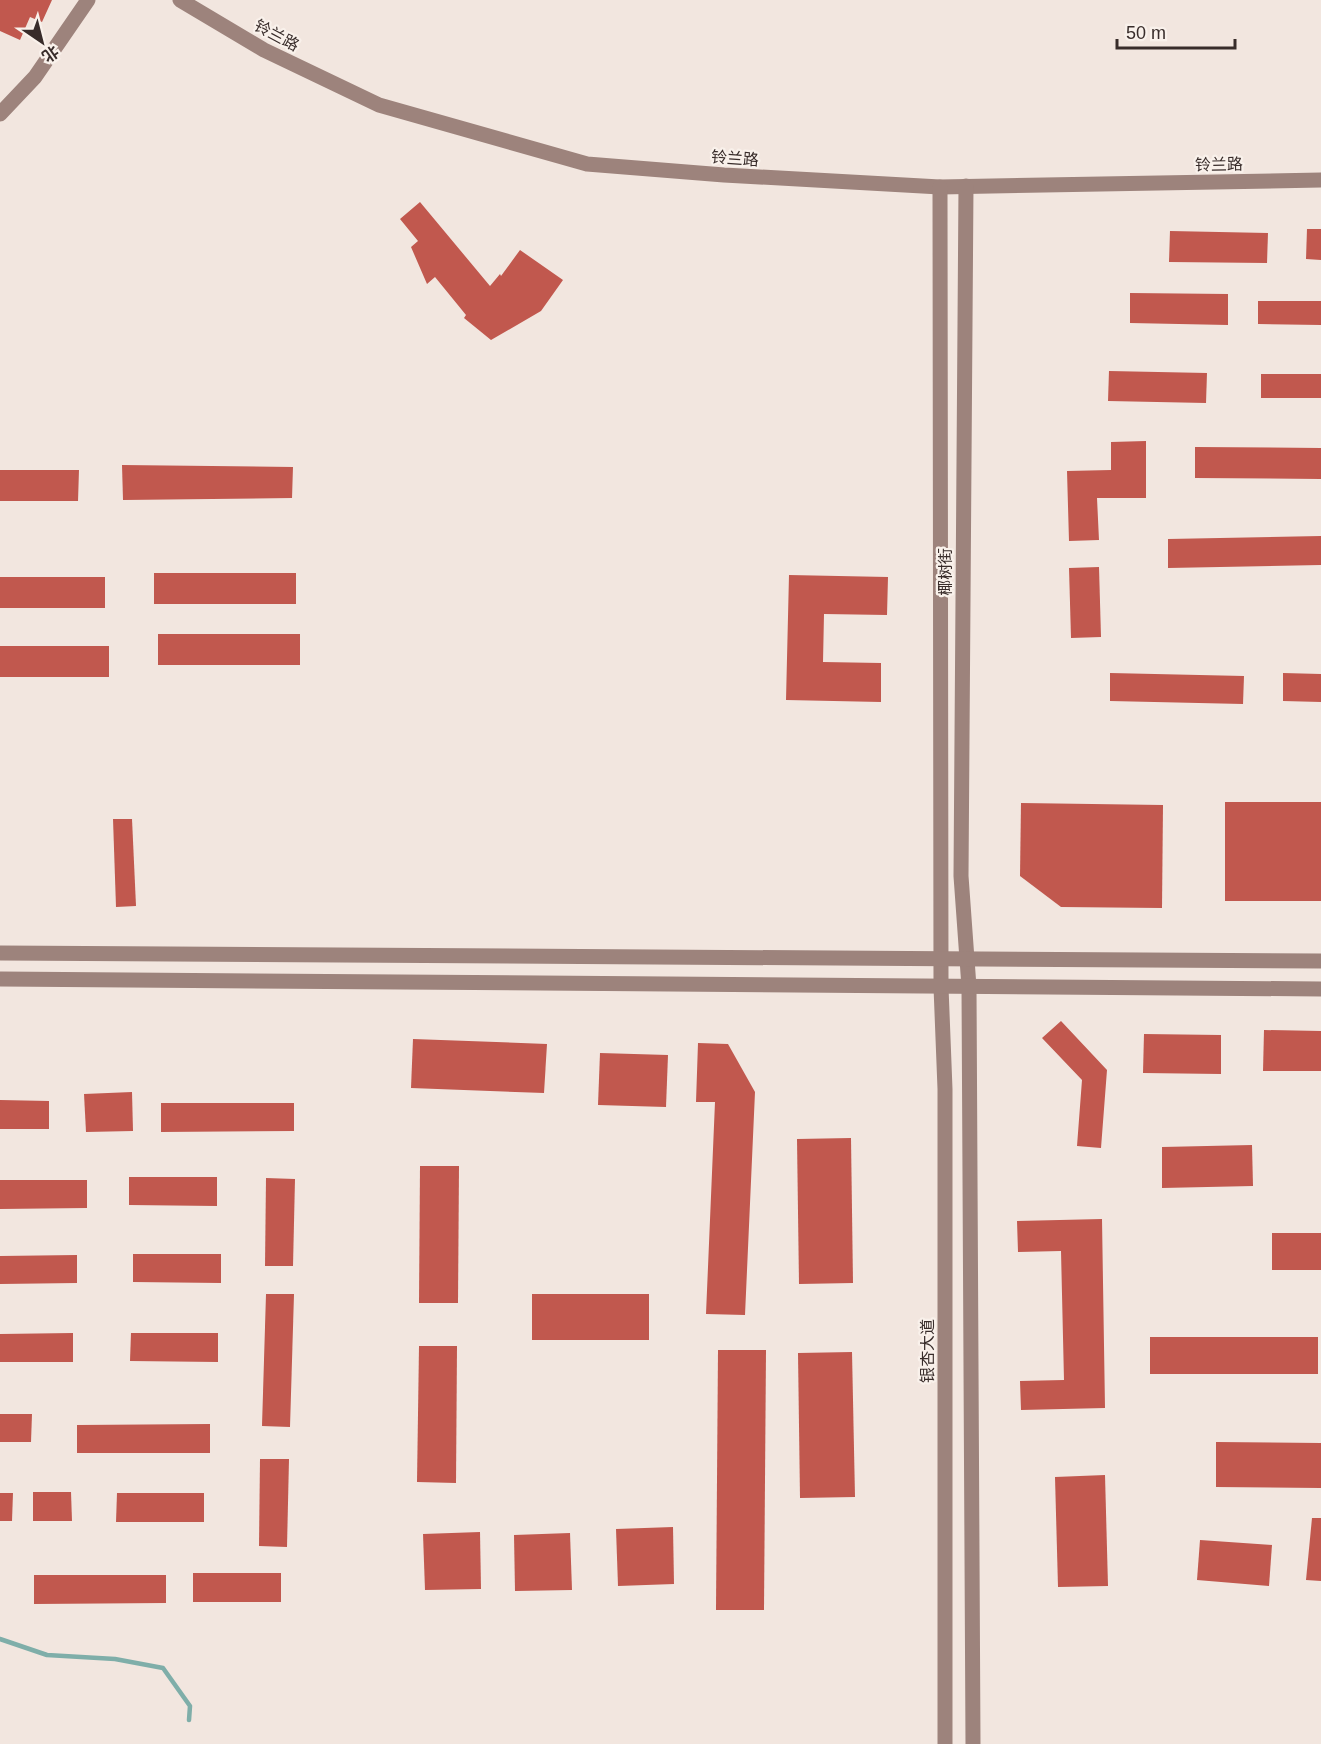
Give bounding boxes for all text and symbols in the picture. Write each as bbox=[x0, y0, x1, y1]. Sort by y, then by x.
north arrow bbox=[12, 12, 72, 72]
scale bar bbox=[1117, 12, 1236, 50]
street label: 铃兰路 bbox=[252, 17, 302, 54]
text: 50 m bbox=[1126, 23, 1166, 43]
text: 北 bbox=[39, 42, 62, 65]
street label: 铃兰路 bbox=[710, 148, 760, 169]
street label: 铃兰路 bbox=[1195, 156, 1243, 173]
street label: 椰树街 bbox=[937, 548, 954, 596]
street label: 银杏大道 bbox=[919, 1319, 936, 1383]

